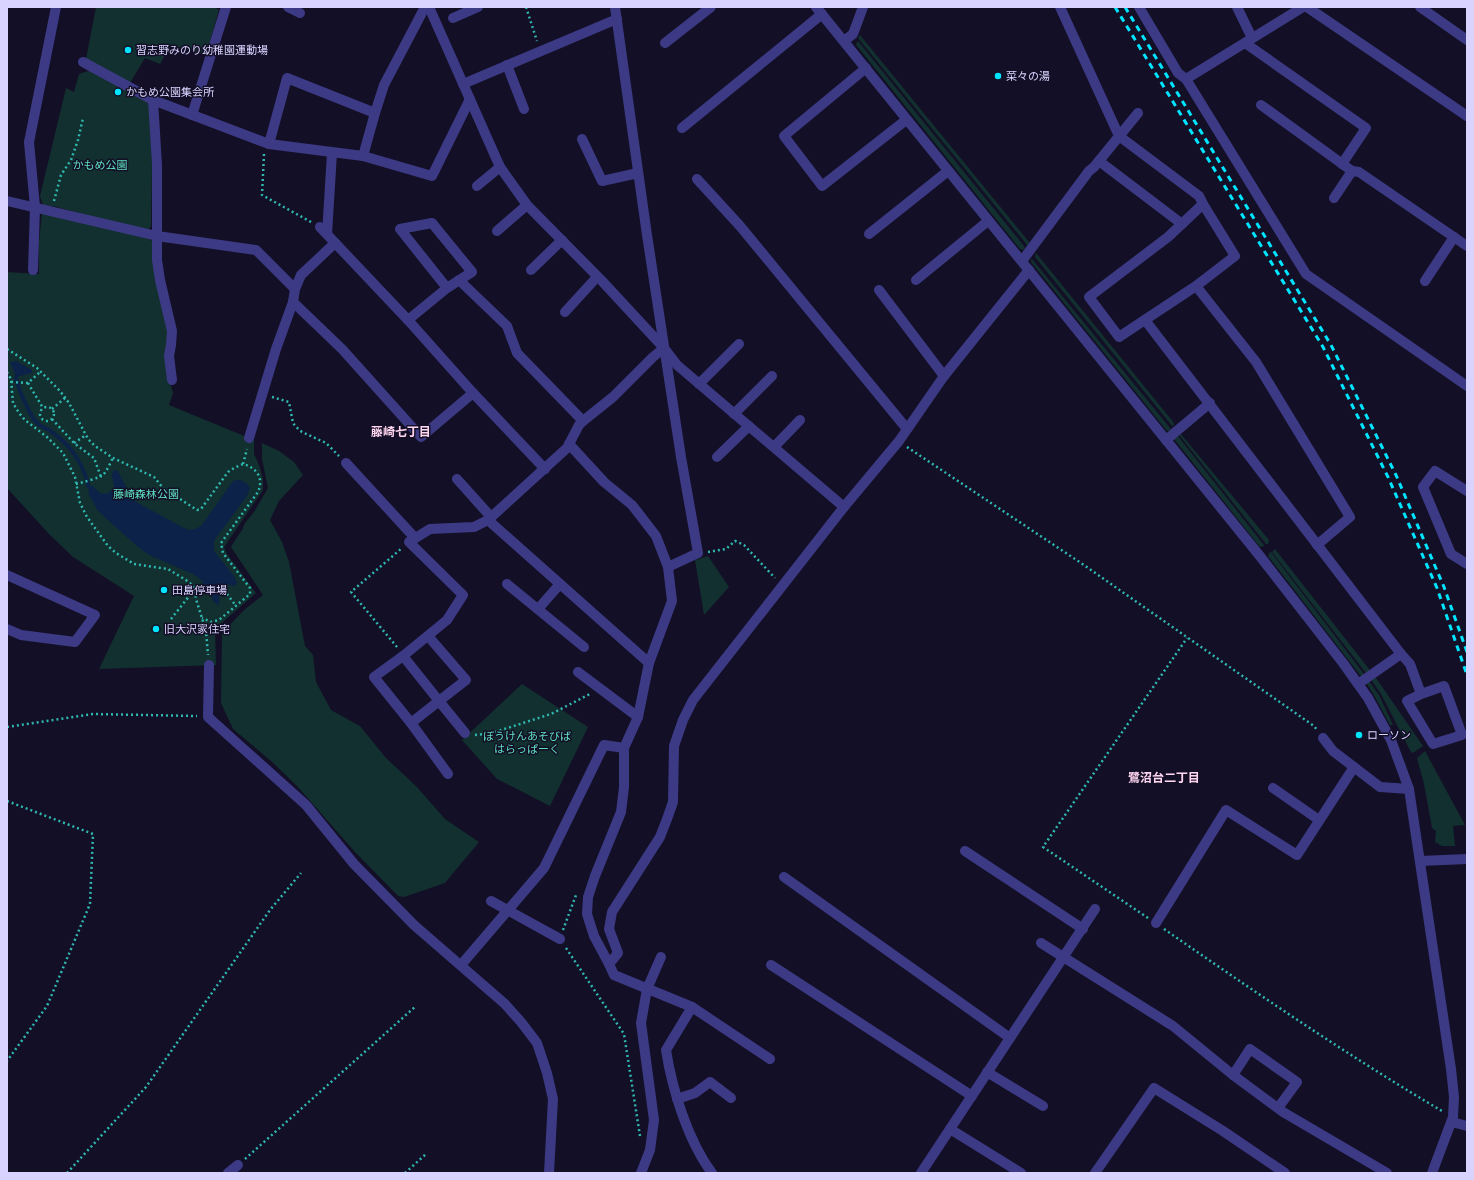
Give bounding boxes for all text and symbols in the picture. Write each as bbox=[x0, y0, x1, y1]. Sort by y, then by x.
place label: 習志野みのり幼稚園運動場 bbox=[136, 43, 268, 57]
marker: 習志野みのり幼稚園運動場 bbox=[123, 45, 133, 55]
place label: 菜々の湯 bbox=[1006, 69, 1050, 83]
marker: 菜々の湯 bbox=[993, 71, 1003, 81]
place label: かもめ公園集会所 bbox=[126, 85, 215, 99]
marker: かもめ公園集会所 bbox=[113, 87, 123, 97]
park label: かもめ公園 bbox=[73, 158, 128, 172]
district label: 藤崎七丁目 bbox=[371, 424, 431, 439]
park label: 藤崎森林公園 bbox=[113, 487, 179, 501]
place label: 田島停車場 bbox=[172, 583, 227, 597]
marker: 田島停車場 bbox=[159, 585, 169, 595]
place label: 旧大沢家住宅 bbox=[164, 622, 230, 636]
marker: 旧大沢家住宅 bbox=[151, 624, 161, 634]
place label: ローソン bbox=[1367, 728, 1411, 742]
park label: ぼうけんあそびば はらっぱーく bbox=[483, 729, 571, 756]
marker: ローソン bbox=[1354, 730, 1364, 740]
district label: 鷺沼台二丁目 bbox=[1128, 770, 1200, 785]

